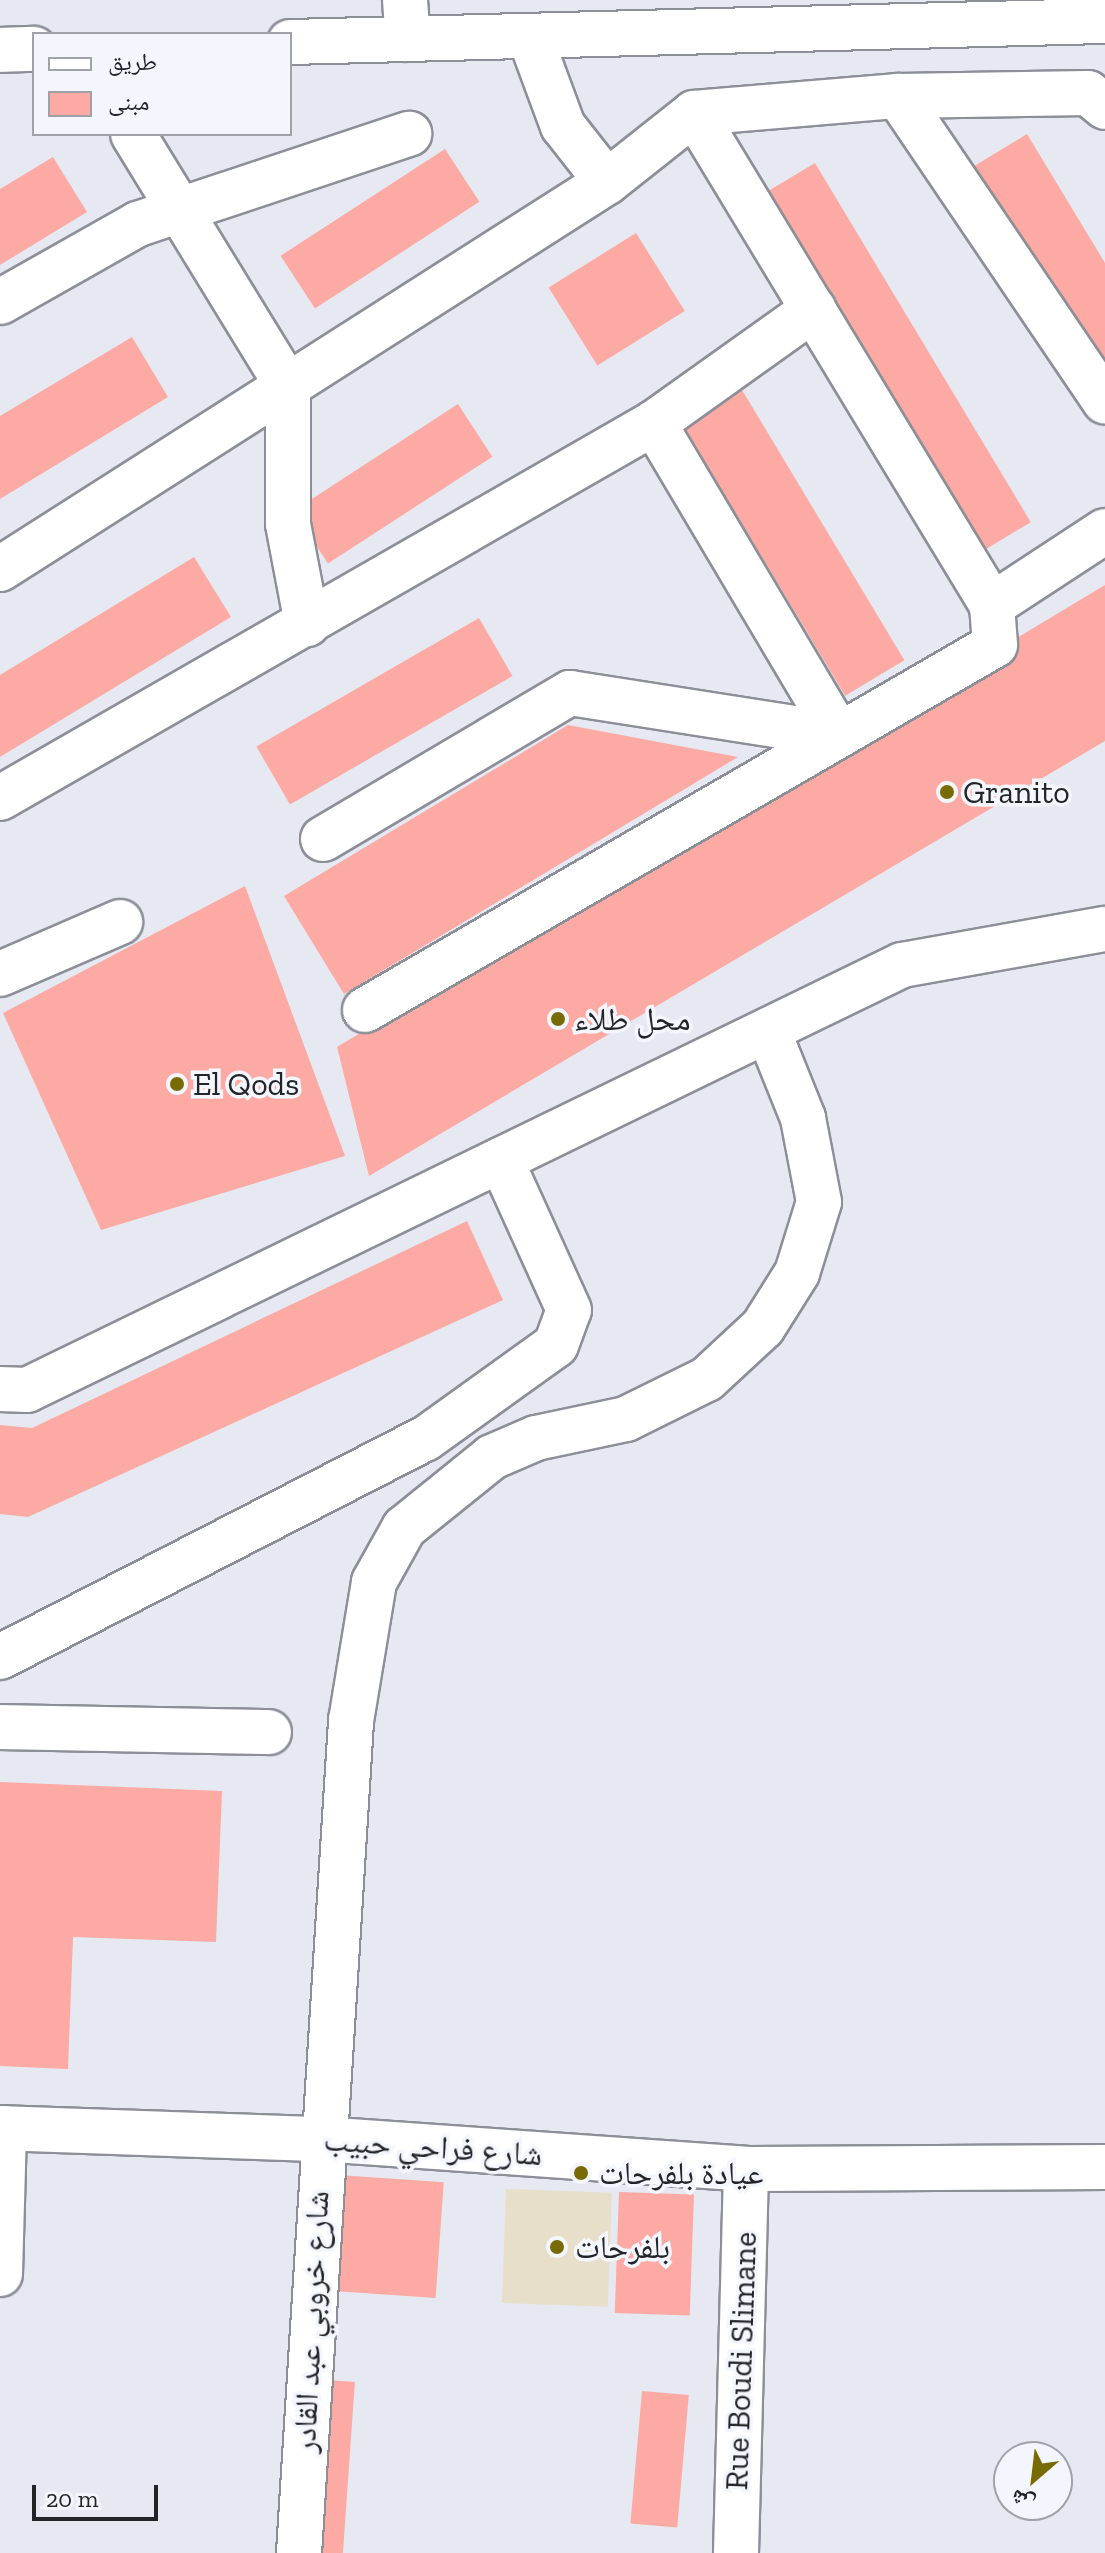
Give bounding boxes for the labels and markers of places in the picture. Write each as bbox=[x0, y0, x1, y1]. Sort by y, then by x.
place label: Granito bbox=[963, 773, 1070, 811]
marker: Granito bbox=[938, 783, 956, 801]
place label: محل طلاء bbox=[574, 1000, 691, 1038]
marker: محل طلاء bbox=[549, 1010, 567, 1028]
place label: El Qods bbox=[193, 1065, 299, 1103]
marker: El Qods bbox=[168, 1075, 186, 1093]
place label: عيادة بلفرحات bbox=[599, 2154, 763, 2192]
marker: عيادة بلفرحات bbox=[570, 2162, 592, 2184]
place label: بلفرحات bbox=[575, 2228, 670, 2266]
marker: بلفرحات bbox=[546, 2236, 568, 2258]

